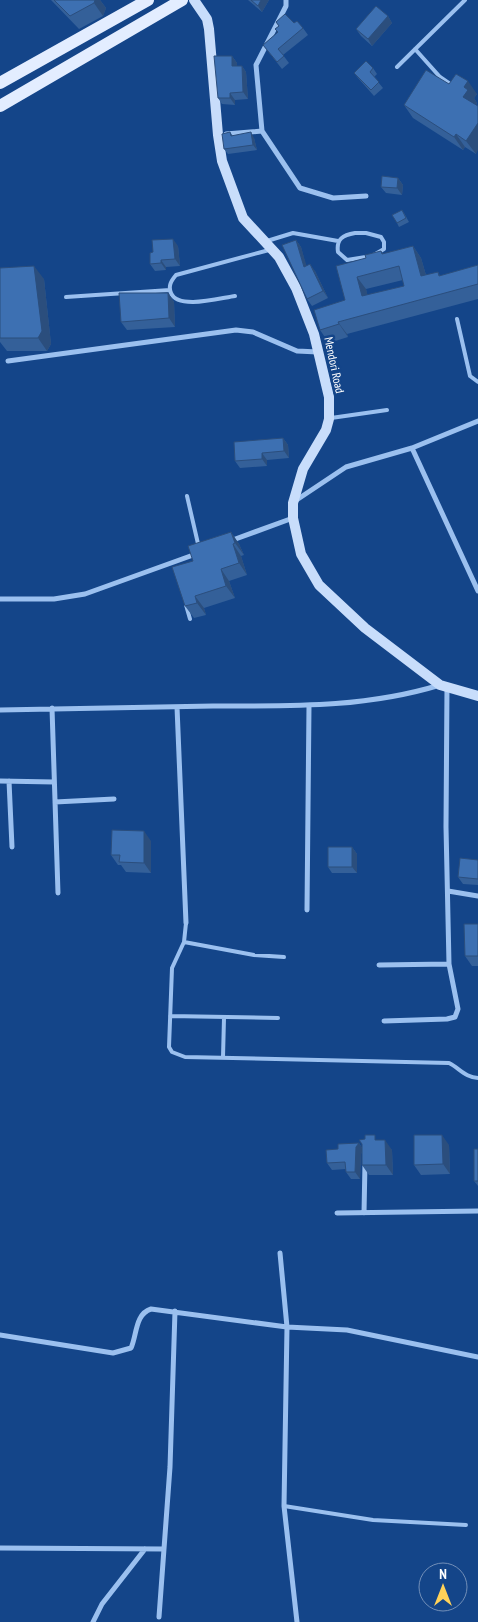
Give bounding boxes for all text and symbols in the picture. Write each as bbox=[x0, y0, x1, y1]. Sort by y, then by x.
street label: Mendori Road bbox=[321, 335, 348, 394]
north arrow bbox=[418, 1562, 468, 1612]
text: N bbox=[439, 1565, 447, 1583]

